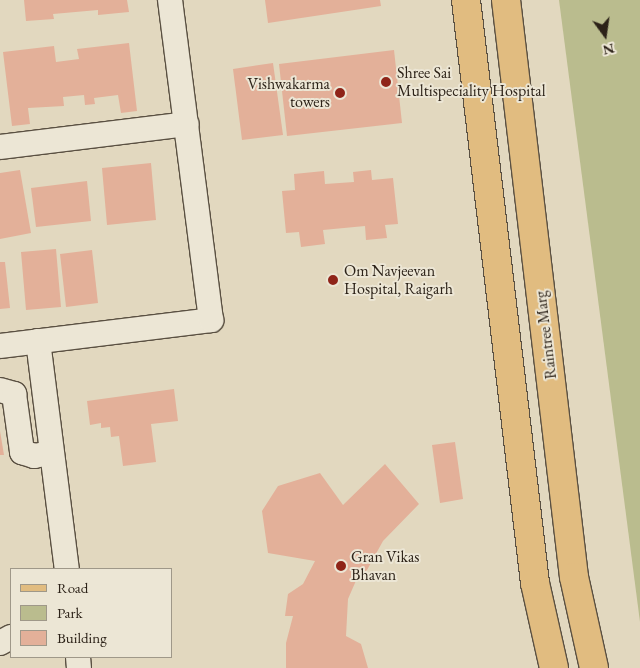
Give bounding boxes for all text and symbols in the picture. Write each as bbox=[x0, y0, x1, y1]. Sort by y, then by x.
north arrow bbox=[580, 10, 630, 60]
text: N bbox=[601, 39, 616, 60]
place label: Shree Sai Multispeciality Hospital bbox=[397, 63, 546, 101]
place label: Vishwakarma towers bbox=[247, 74, 330, 112]
marker: Shree Sai Multispeciality Hospital bbox=[379, 75, 393, 89]
marker: Vishwakarma towers bbox=[334, 87, 346, 99]
place label: Om Navjeevan Hospital, Raigarh bbox=[344, 261, 453, 299]
marker: Om Navjeevan Hospital, Raigarh bbox=[326, 273, 340, 287]
street label: Raintree Marg bbox=[531, 290, 561, 380]
place label: Gran Vikas Bhavan bbox=[351, 547, 419, 585]
marker: Gran Vikas Bhavan bbox=[335, 560, 347, 572]
legend bbox=[10, 568, 172, 658]
text: Road bbox=[57, 578, 88, 597]
text: Park bbox=[57, 603, 83, 622]
text: Building bbox=[57, 628, 107, 647]

